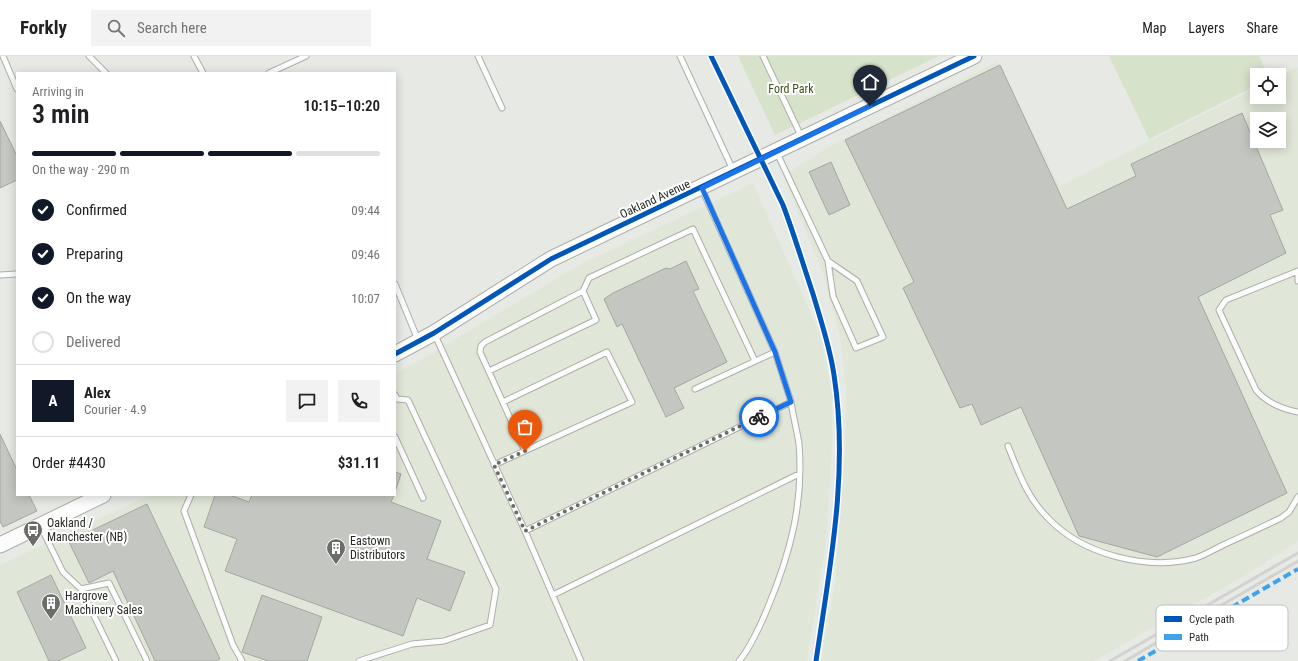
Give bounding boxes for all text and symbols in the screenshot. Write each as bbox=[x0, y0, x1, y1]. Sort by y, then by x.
search box bbox=[91, 10, 371, 46]
text: Forkly bbox=[20, 16, 67, 39]
icon: search bbox=[105, 17, 127, 39]
text: Search here bbox=[137, 19, 207, 37]
text: Map bbox=[1142, 20, 1166, 36]
text: Layers bbox=[1188, 20, 1225, 36]
text: Share bbox=[1247, 20, 1278, 36]
pin bbox=[853, 65, 887, 106]
map controls bbox=[1250, 68, 1286, 148]
button: locate bbox=[1250, 68, 1286, 104]
icon: home bbox=[859, 71, 881, 93]
park label: Ford Park bbox=[768, 82, 814, 96]
text: Arriving in bbox=[32, 84, 84, 99]
text: 10:15–10:20 bbox=[303, 97, 380, 115]
text: 3 min bbox=[32, 99, 90, 129]
button: layers bbox=[1250, 112, 1286, 148]
text: On the way · 290 m bbox=[32, 162, 129, 177]
street label: Oakland Avenue bbox=[618, 176, 693, 221]
icon: check bbox=[32, 199, 54, 221]
text: Confirmed bbox=[66, 201, 127, 219]
text: 09:44 bbox=[351, 203, 380, 218]
icon: check bbox=[32, 243, 54, 265]
text: Preparing bbox=[66, 245, 123, 263]
text: 09:46 bbox=[351, 247, 380, 262]
icon: check bbox=[32, 287, 54, 309]
text: On the way bbox=[66, 289, 131, 307]
text: 10:07 bbox=[351, 291, 380, 306]
text: Delivered bbox=[66, 333, 121, 351]
button: chat bbox=[286, 380, 328, 422]
button: phone bbox=[338, 380, 380, 422]
text: Alex bbox=[84, 384, 111, 402]
text: A bbox=[49, 392, 57, 410]
courier bbox=[739, 397, 779, 437]
text: Courier · 4.9 bbox=[84, 402, 147, 417]
icon: bike bbox=[748, 406, 770, 428]
pin bbox=[508, 410, 542, 451]
icon: bag bbox=[514, 416, 536, 438]
text: Order #4430 bbox=[32, 454, 106, 472]
text: $31.11 bbox=[338, 454, 380, 472]
place label: Oakland / Manchester (NB) bbox=[47, 516, 127, 544]
bus stop icon: Oakland / Manchester (NB) bbox=[22, 519, 44, 547]
place label: Eastown Distributors bbox=[350, 534, 405, 562]
building icon: Eastown Distributors bbox=[325, 537, 347, 565]
place label: Hargrove Machinery Sales bbox=[65, 589, 143, 617]
building icon: Hargrove Machinery Sales bbox=[40, 592, 62, 620]
legend bbox=[1156, 605, 1288, 651]
text: Cycle path bbox=[1189, 613, 1234, 626]
text: Path bbox=[1189, 631, 1209, 644]

